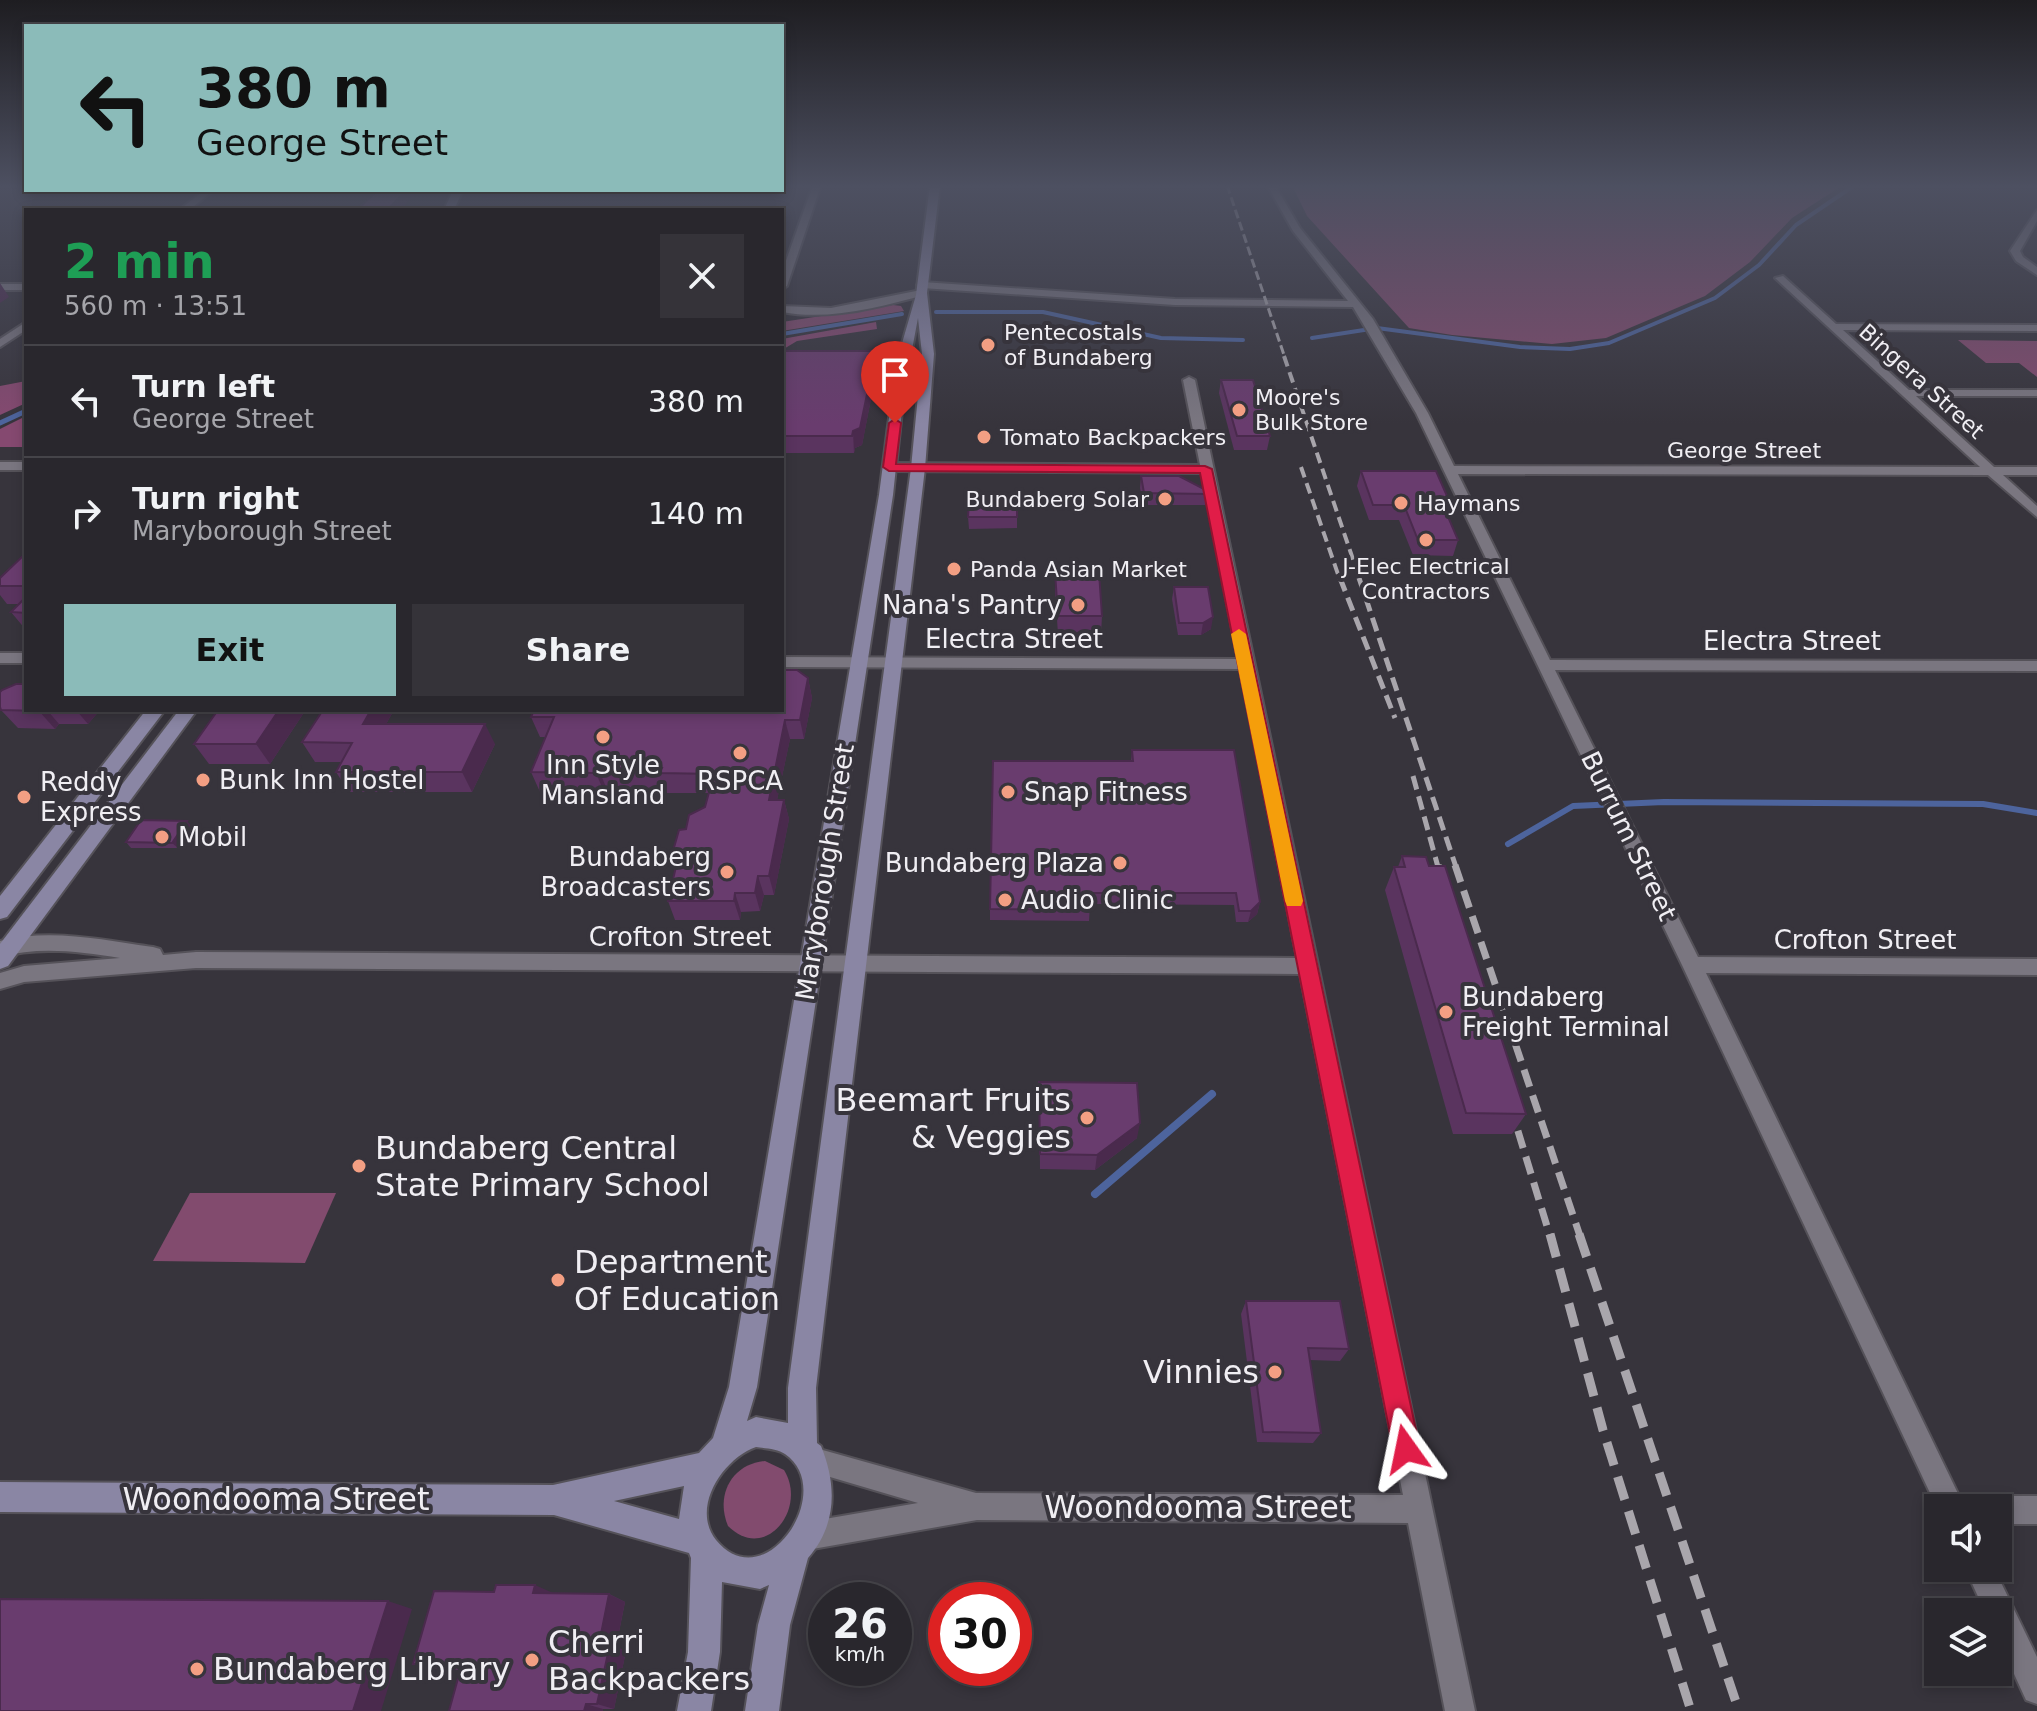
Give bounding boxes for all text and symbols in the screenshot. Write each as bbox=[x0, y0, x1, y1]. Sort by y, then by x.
text: 380 m bbox=[196, 55, 391, 120]
icon: left bbox=[64, 56, 168, 160]
text: George Street bbox=[196, 122, 448, 163]
text: 2 min bbox=[64, 233, 215, 289]
button: close bbox=[660, 234, 744, 318]
text: 560 m · 13:51 bbox=[64, 291, 247, 321]
street label: Bingera Street bbox=[1854, 319, 1989, 444]
place label: Pentecostals of Bundaberg bbox=[1004, 320, 1153, 370]
marker: Pentecostals of Bundaberg bbox=[979, 336, 997, 354]
pin bbox=[861, 341, 929, 423]
icon: arrive bbox=[873, 353, 917, 397]
text: Turn left bbox=[132, 369, 275, 404]
icon: left bbox=[64, 379, 108, 423]
text: 380 m bbox=[648, 384, 744, 419]
place label: Moore's Bulk Store bbox=[1255, 385, 1368, 435]
marker: Moore's Bulk Store bbox=[1230, 401, 1248, 419]
text: George Street bbox=[132, 404, 314, 434]
place label: Tomato Backpackers bbox=[999, 425, 1226, 450]
marker: Tomato Backpackers bbox=[975, 428, 993, 446]
street label: George Street bbox=[1667, 438, 1821, 463]
text: Turn right bbox=[132, 481, 299, 516]
place label: Bundaberg Solar bbox=[965, 487, 1150, 512]
marker: Bundaberg Solar bbox=[1156, 490, 1174, 508]
icon: right bbox=[64, 491, 108, 535]
place label: Haymans bbox=[1417, 491, 1520, 516]
marker: Haymans bbox=[1392, 494, 1410, 512]
text: 140 m bbox=[648, 496, 744, 531]
text: Maryborough Street bbox=[132, 516, 392, 546]
marker: J-Elec Electrical Contractors bbox=[1417, 531, 1435, 549]
place label: J-Elec Electrical Contractors bbox=[1340, 554, 1510, 604]
place label: Panda Asian Market bbox=[970, 557, 1187, 582]
marker: Panda Asian Market bbox=[945, 560, 963, 578]
place label: Nana's Pantry bbox=[882, 590, 1062, 620]
marker: Nana's Pantry bbox=[1069, 596, 1087, 614]
button: Exit bbox=[64, 604, 396, 696]
button: Share bbox=[412, 604, 744, 696]
street label: Electra Street bbox=[925, 624, 1103, 654]
street label: Electra Street bbox=[1703, 626, 1881, 656]
marker: Inn Style Mansland bbox=[594, 728, 612, 746]
street label: Maryborough Street bbox=[790, 741, 860, 1003]
marker: RSPCA bbox=[731, 744, 749, 762]
street label: Burrum Street bbox=[1575, 747, 1683, 925]
place label: Inn Style Mansland bbox=[541, 750, 665, 810]
place label: Bunk Inn Hostel bbox=[219, 765, 424, 795]
place label: RSPCA bbox=[697, 766, 783, 796]
place label: Reddy Express bbox=[40, 767, 142, 827]
marker: Bunk Inn Hostel bbox=[194, 771, 212, 789]
place label: Snap Fitness bbox=[1024, 777, 1188, 807]
marker: Snap Fitness bbox=[999, 783, 1017, 801]
marker: Reddy Express bbox=[15, 788, 33, 806]
place label: Mobil bbox=[178, 822, 247, 852]
marker: Mobil bbox=[153, 828, 171, 846]
place label: Bundaberg Broadcasters bbox=[541, 842, 711, 902]
place label: Bundaberg Plaza bbox=[885, 848, 1104, 878]
marker: Bundaberg Plaza bbox=[1111, 854, 1129, 872]
marker: Bundaberg Broadcasters bbox=[718, 863, 736, 881]
place label: Audio Clinic bbox=[1021, 885, 1174, 915]
marker: Audio Clinic bbox=[996, 891, 1014, 909]
street label: Crofton Street bbox=[589, 922, 771, 952]
street label: Crofton Street bbox=[1774, 925, 1956, 955]
place label: Bundaberg Freight Terminal bbox=[1462, 982, 1670, 1042]
marker: Bundaberg Freight Terminal bbox=[1437, 1003, 1455, 1021]
place label: Beemart Fruits & Veggies bbox=[835, 1081, 1071, 1156]
marker: Beemart Fruits & Veggies bbox=[1078, 1109, 1096, 1127]
place label: Bundaberg Central State Primary School bbox=[375, 1129, 710, 1204]
marker: Bundaberg Central State Primary School bbox=[350, 1157, 368, 1175]
place label: Department Of Education bbox=[574, 1243, 780, 1318]
marker: Department Of Education bbox=[549, 1271, 567, 1289]
place label: Vinnies bbox=[1143, 1353, 1259, 1391]
marker: Vinnies bbox=[1266, 1363, 1284, 1381]
position arrow bbox=[1364, 1407, 1448, 1491]
street label: Woondooma Street bbox=[123, 1480, 429, 1518]
street label: Woondooma Street bbox=[1045, 1488, 1351, 1526]
map controls bbox=[1924, 1494, 2012, 1686]
button: sound bbox=[1924, 1494, 2012, 1582]
speed limit sign: 30 bbox=[928, 1582, 1032, 1686]
button: layers bbox=[1924, 1598, 2012, 1686]
text: 26 bbox=[832, 1601, 888, 1647]
place label: Cherri Backpackers bbox=[548, 1623, 750, 1698]
text: km/h bbox=[835, 1642, 885, 1666]
place label: Bundaberg Library bbox=[213, 1650, 510, 1688]
marker: Cherri Backpackers bbox=[523, 1651, 541, 1669]
marker: Bundaberg Library bbox=[188, 1660, 206, 1678]

